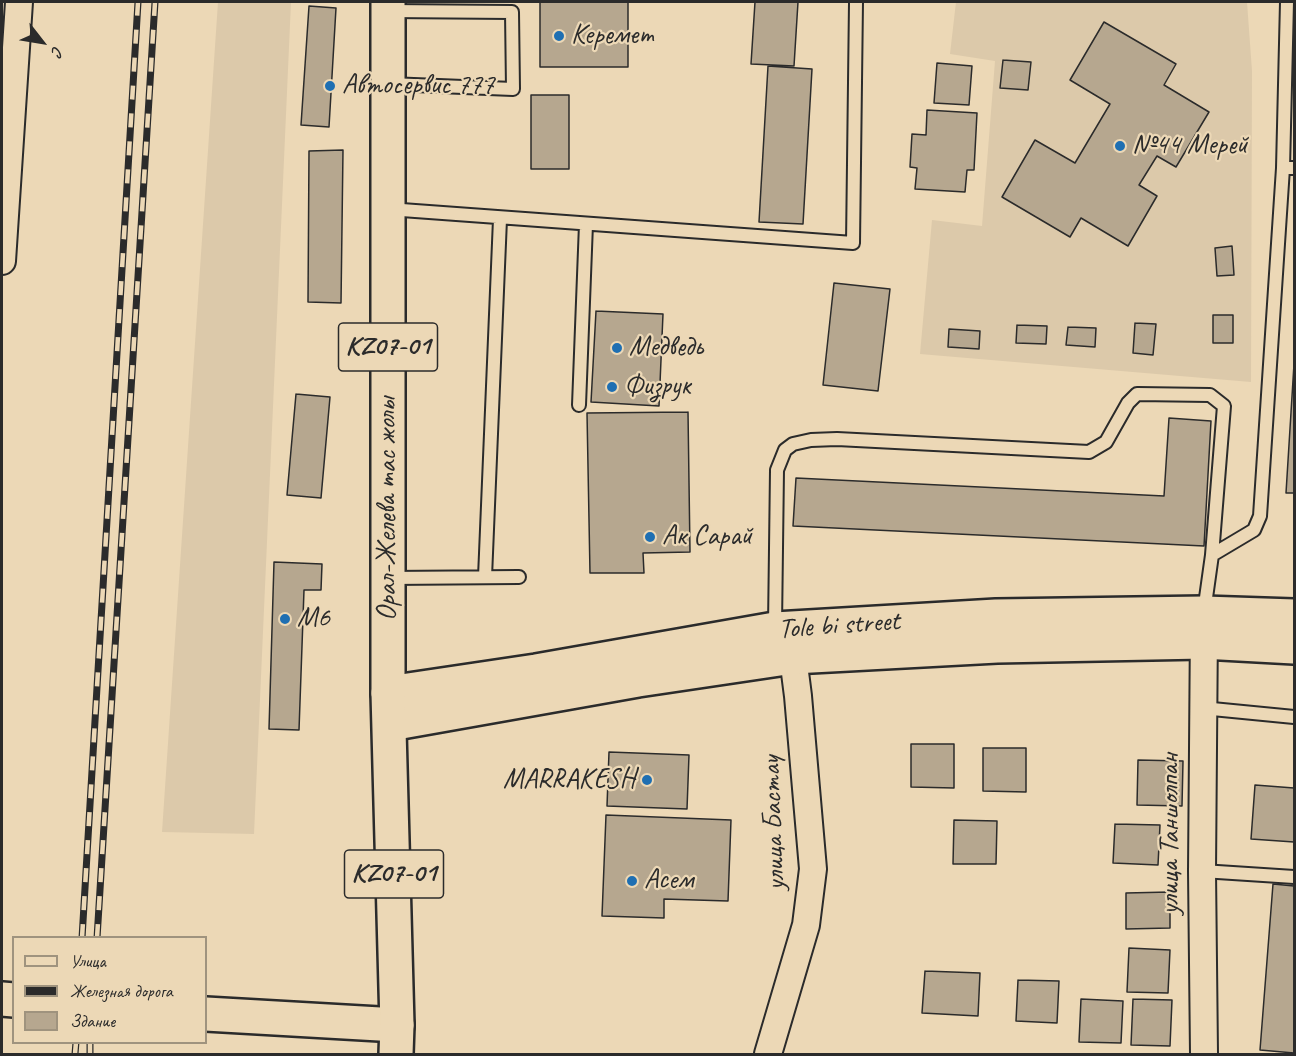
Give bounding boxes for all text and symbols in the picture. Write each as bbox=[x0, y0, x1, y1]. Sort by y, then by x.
north arrow bbox=[12, 12, 72, 72]
place label: Керемет bbox=[571, 19, 654, 53]
marker: Керемет bbox=[552, 29, 566, 43]
text: С bbox=[47, 43, 68, 60]
place label: Автосервис 777 bbox=[342, 69, 495, 103]
marker: Автосервис 777 bbox=[323, 79, 337, 93]
place label: №44 Мерей bbox=[1132, 129, 1248, 163]
marker: №44 Мерей bbox=[1113, 139, 1127, 153]
road number: KZ07-01 bbox=[338, 323, 438, 371]
place label: Медведь bbox=[629, 331, 703, 365]
marker: Медведь bbox=[610, 341, 624, 355]
place label: Физрук bbox=[624, 370, 691, 404]
marker: Физрук bbox=[605, 380, 619, 394]
street label: Орал-Желева тас жолы bbox=[371, 397, 405, 621]
place label: Ак Сарай bbox=[662, 520, 752, 554]
marker: Ак Сарай bbox=[643, 530, 657, 544]
place label: М6 bbox=[297, 602, 330, 636]
street label: Tole bi street bbox=[777, 605, 901, 647]
marker: М6 bbox=[278, 612, 292, 626]
street label: улица Таншолпан bbox=[1154, 753, 1188, 915]
street label: улица Бастау bbox=[755, 755, 793, 891]
place label: MARRAKESH bbox=[503, 763, 635, 797]
marker: MARRAKESH bbox=[640, 773, 654, 787]
road number: KZ07-01 bbox=[344, 850, 444, 898]
place label: Асем bbox=[644, 864, 693, 898]
marker: Асем bbox=[625, 874, 639, 888]
legend bbox=[12, 936, 207, 1044]
text: Улица bbox=[70, 950, 106, 972]
text: Железная дорога bbox=[70, 980, 173, 1002]
text: Здание bbox=[70, 1010, 115, 1032]

